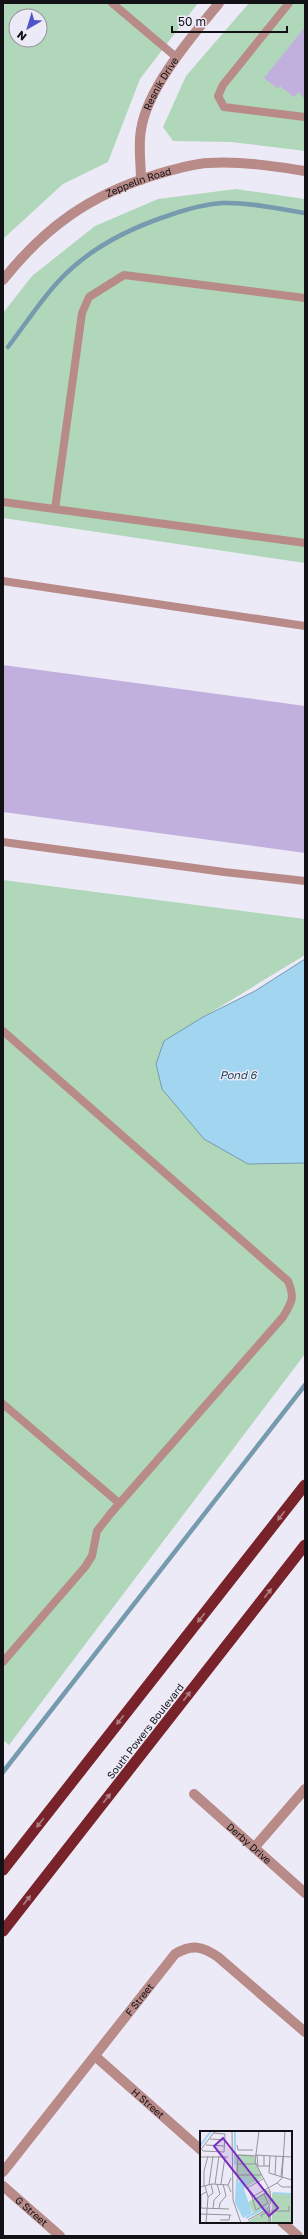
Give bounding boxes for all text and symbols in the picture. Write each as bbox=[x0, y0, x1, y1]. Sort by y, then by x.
north arrow bbox=[8, 8, 48, 48]
scale bar bbox=[172, 8, 287, 34]
text: 50 m bbox=[178, 14, 206, 29]
text: N bbox=[14, 29, 29, 44]
street label: Resnik Drive bbox=[141, 54, 181, 112]
street label: Zeppelin Road bbox=[104, 165, 172, 199]
water label: Pond 6 bbox=[220, 1068, 258, 1081]
one-way arrow bbox=[277, 1510, 285, 1521]
one-way arrow bbox=[263, 1588, 272, 1599]
one-way arrow bbox=[196, 1613, 205, 1624]
street label: South Powers Boulevard bbox=[104, 1681, 186, 1781]
one-way arrow bbox=[183, 1690, 192, 1701]
one-way arrow bbox=[116, 1715, 125, 1726]
one-way arrow bbox=[103, 1792, 112, 1803]
one-way arrow bbox=[36, 1817, 44, 1828]
street label: Derby Drive bbox=[224, 1820, 274, 1866]
one-way arrow bbox=[23, 1895, 31, 1906]
street label: F Street bbox=[123, 1981, 156, 2018]
street label: H Street bbox=[129, 2085, 167, 2121]
inset map bbox=[200, 2131, 292, 2223]
street label: G Street bbox=[13, 2194, 50, 2228]

